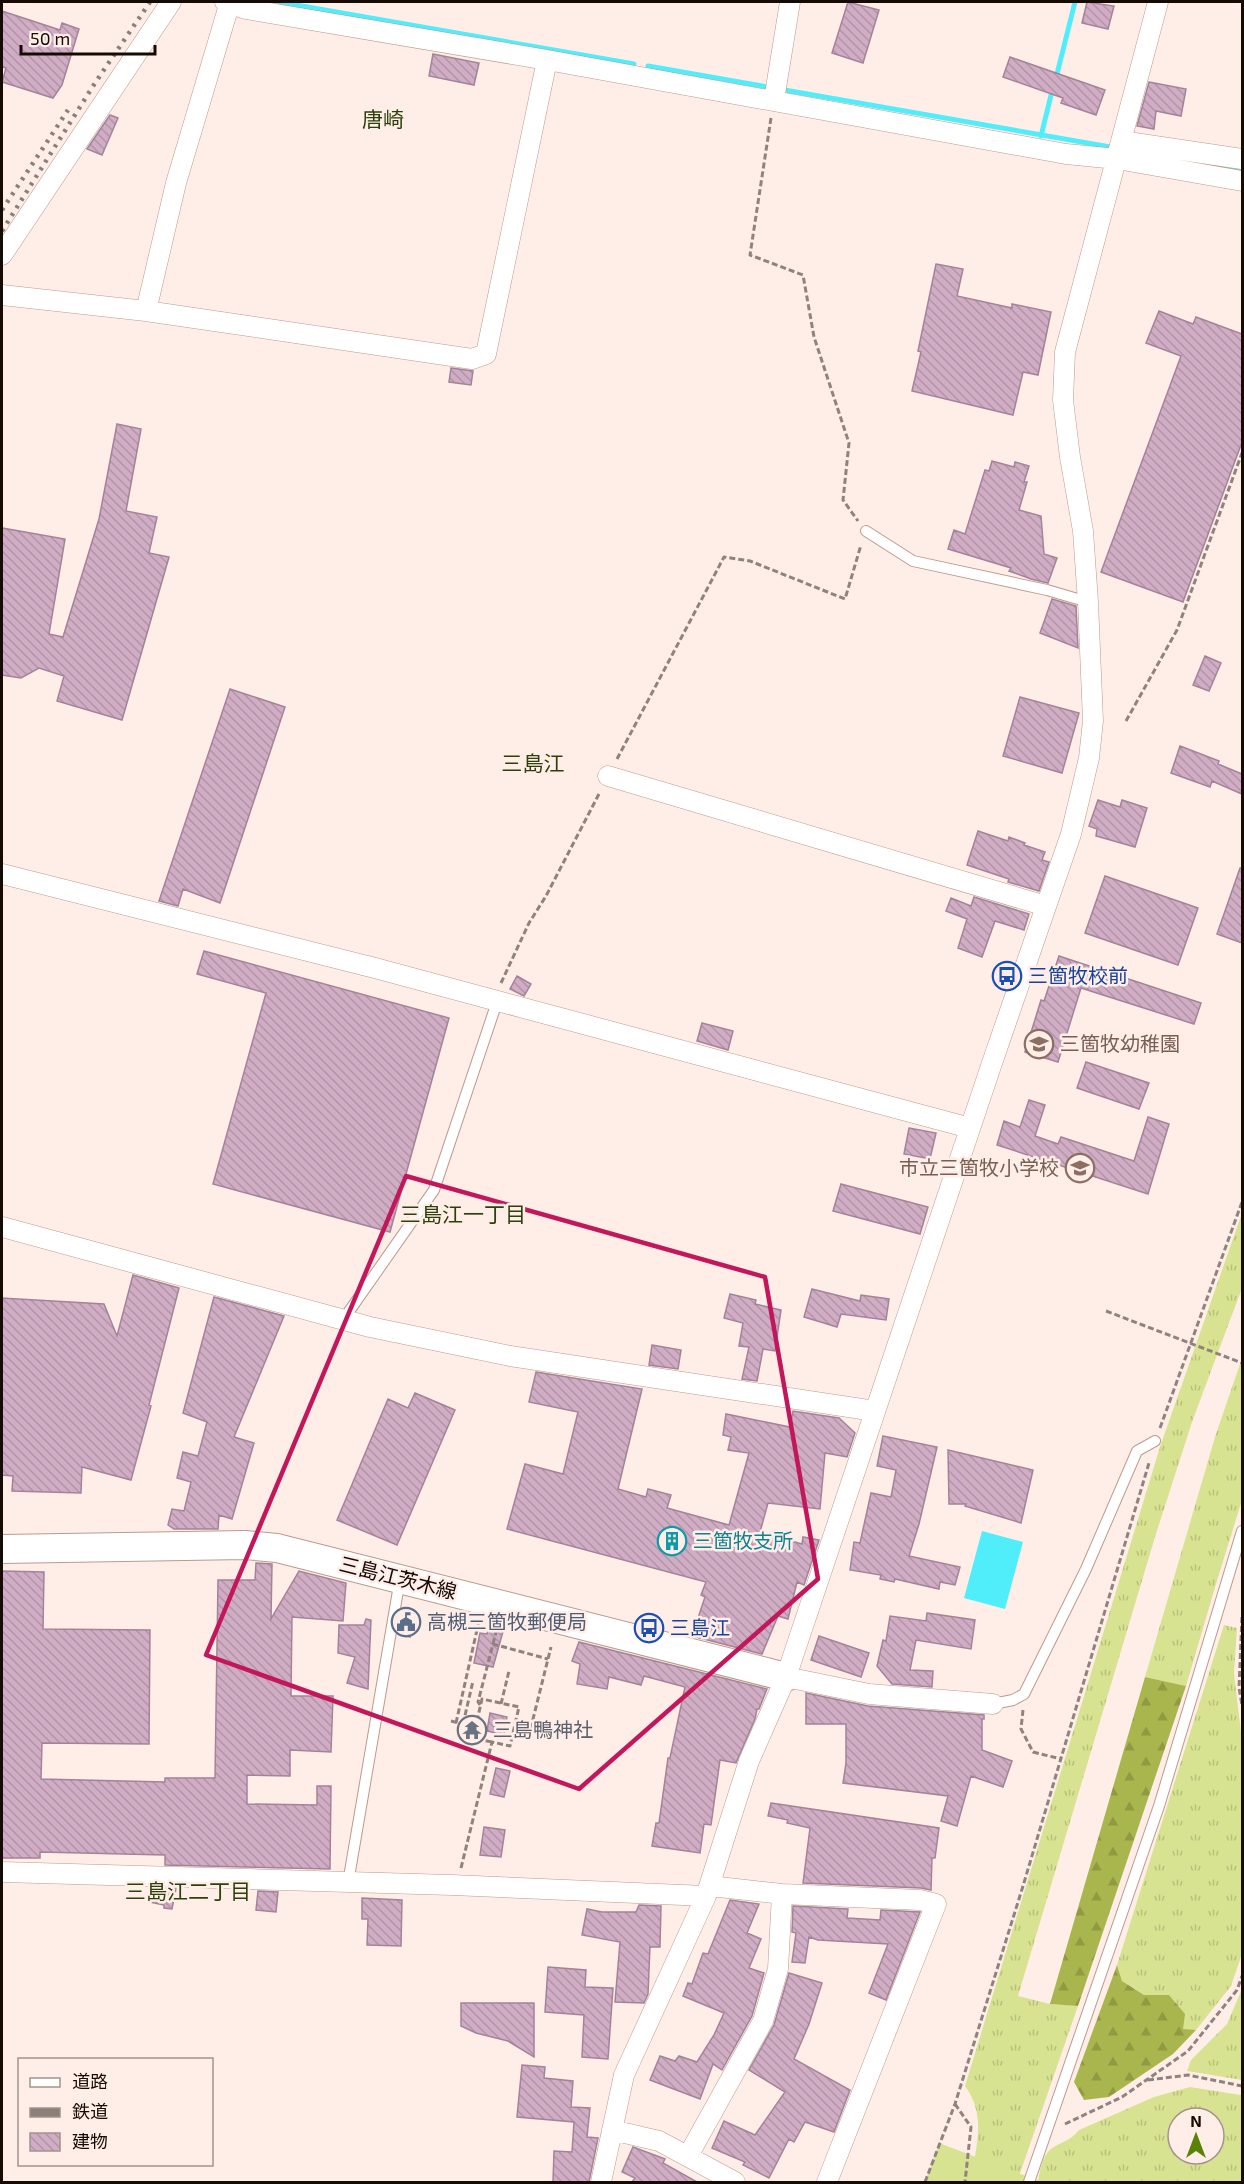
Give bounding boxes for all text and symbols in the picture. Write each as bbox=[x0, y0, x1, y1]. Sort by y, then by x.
scale bar bbox=[21, 18, 154, 56]
text: 50 m bbox=[30, 27, 70, 49]
district label: 唐崎 bbox=[362, 106, 404, 131]
district label: 三島江 bbox=[502, 750, 565, 775]
bus stop icon: 三箇牧校前 bbox=[991, 960, 1023, 992]
place label: 三箇牧校前 bbox=[1028, 963, 1128, 987]
school or university icon: 三箇牧幼稚園 bbox=[1023, 1028, 1055, 1060]
place label: 三箇牧幼稚園 bbox=[1060, 1031, 1180, 1055]
school or university icon: 市立三箇牧小学校 bbox=[1064, 1152, 1096, 1184]
place label: 市立三箇牧小学校 bbox=[899, 1155, 1059, 1179]
district label: 三島江一丁目 bbox=[400, 1201, 526, 1226]
building icon: 三箇牧支所 bbox=[656, 1525, 688, 1557]
place label: 三箇牧支所 bbox=[693, 1528, 793, 1552]
street label: 三島江茨木線 bbox=[337, 1551, 459, 1603]
public building icon: 高槻三箇牧郵便局 bbox=[390, 1606, 422, 1638]
place label: 高槻三箇牧郵便局 bbox=[427, 1609, 587, 1633]
bus stop icon: 三島江 bbox=[633, 1612, 665, 1644]
place label: 三島江 bbox=[670, 1615, 730, 1639]
temple icon: 三島鴨神社 bbox=[456, 1714, 488, 1746]
place label: 三島鴨神社 bbox=[493, 1717, 593, 1741]
district label: 三島江二丁目 bbox=[125, 1878, 251, 1903]
legend bbox=[18, 2058, 213, 2166]
text: 道路 bbox=[72, 2070, 108, 2092]
text: 鉄道 bbox=[72, 2100, 108, 2122]
north arrow bbox=[1166, 2106, 1226, 2166]
text: N bbox=[1190, 2111, 1202, 2130]
text: 建物 bbox=[72, 2130, 108, 2152]

